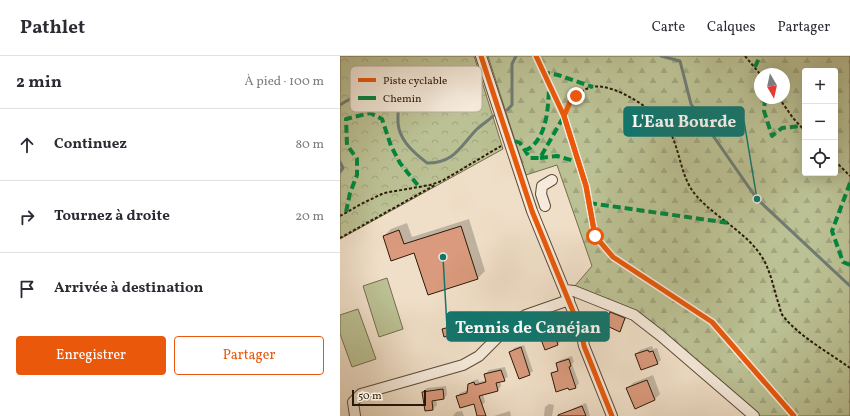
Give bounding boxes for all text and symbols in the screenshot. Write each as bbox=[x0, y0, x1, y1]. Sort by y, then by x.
text: Pathlet bbox=[20, 15, 85, 41]
text: Carte bbox=[652, 18, 685, 37]
text: Calques bbox=[707, 18, 755, 37]
text: Partager bbox=[777, 18, 830, 37]
legend bbox=[350, 66, 482, 112]
north arrow bbox=[754, 68, 790, 104]
map controls bbox=[802, 68, 838, 176]
button: + bbox=[802, 68, 838, 104]
text: 2 min bbox=[16, 71, 62, 94]
text: À pied · 100 m bbox=[245, 73, 324, 91]
text: Piste cyclable bbox=[383, 74, 447, 89]
route end bbox=[567, 87, 585, 105]
text: Chemin bbox=[383, 92, 422, 107]
button: − bbox=[802, 104, 838, 140]
callout: L'Eau Bourde bbox=[624, 107, 744, 136]
text: L'Eau Bourde bbox=[632, 111, 737, 134]
icon: ahead bbox=[16, 134, 38, 156]
text: Continuez bbox=[54, 134, 127, 155]
text: 80 m bbox=[295, 136, 324, 154]
button: locate bbox=[802, 140, 838, 176]
icon: right bbox=[16, 206, 38, 228]
text: Tournez à droite bbox=[54, 206, 170, 227]
text: 20 m bbox=[295, 208, 324, 226]
route start bbox=[586, 227, 604, 245]
icon: arrive bbox=[16, 278, 38, 300]
text: Arrivée à destination bbox=[54, 278, 203, 299]
callout: Tennis de Canéjan bbox=[447, 312, 609, 341]
text: Tennis de Canéjan bbox=[455, 317, 601, 340]
button: Enregistrer bbox=[16, 336, 166, 375]
button: Partager bbox=[174, 336, 324, 375]
scale bar bbox=[352, 388, 426, 407]
text: 50 m bbox=[358, 389, 382, 404]

